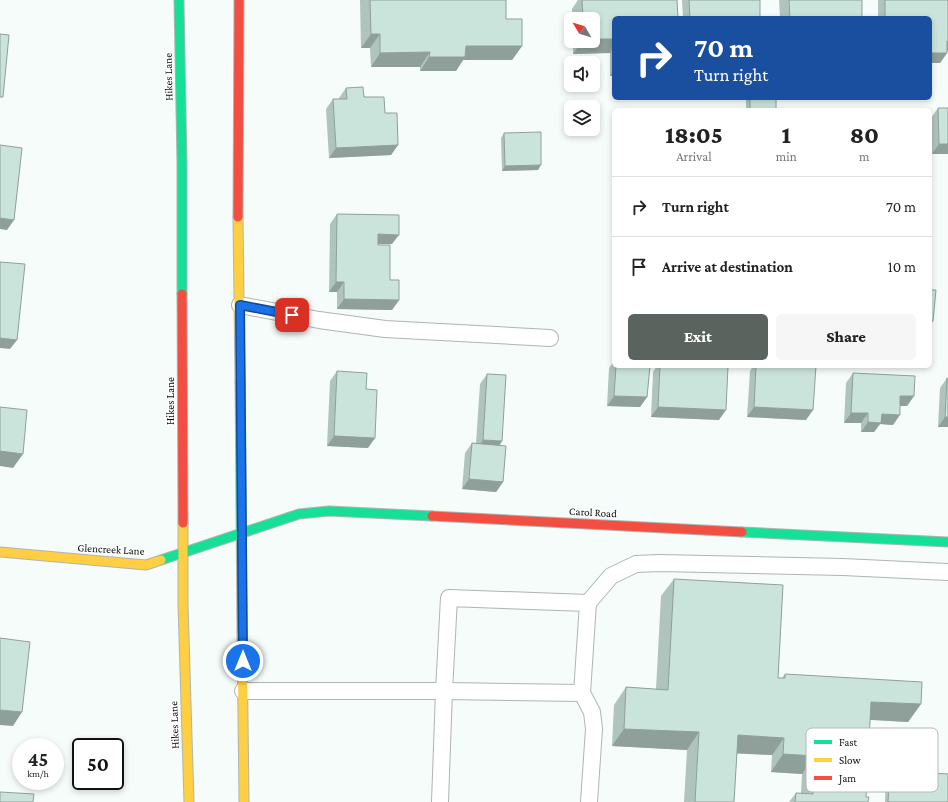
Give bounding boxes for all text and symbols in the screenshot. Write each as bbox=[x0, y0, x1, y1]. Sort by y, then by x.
north arrow bbox=[564, 12, 600, 48]
map controls bbox=[564, 12, 600, 136]
icon: right bbox=[628, 32, 680, 84]
text: 70 m bbox=[694, 32, 753, 63]
street label: Hikes Lane bbox=[162, 53, 174, 101]
button: sound bbox=[564, 56, 600, 92]
text: Turn right bbox=[694, 65, 768, 85]
button: layers bbox=[564, 100, 600, 136]
text: 18:05 bbox=[665, 121, 723, 148]
text: 1 bbox=[782, 121, 791, 148]
text: 80 bbox=[850, 121, 879, 148]
text: Arrival bbox=[676, 149, 712, 164]
text: min bbox=[776, 149, 797, 164]
text: m bbox=[859, 149, 870, 164]
icon: right bbox=[628, 196, 650, 218]
text: Turn right bbox=[662, 199, 729, 215]
text: 70 m bbox=[886, 199, 916, 215]
icon: arrive bbox=[628, 256, 650, 278]
text: Arrive at destination bbox=[662, 259, 793, 275]
text: 10 m bbox=[888, 259, 916, 275]
pin bbox=[275, 298, 309, 332]
icon: arrive bbox=[281, 304, 303, 326]
button: Exit bbox=[628, 314, 768, 360]
button: Share bbox=[776, 314, 916, 360]
street label: Hikes Lane bbox=[164, 377, 176, 425]
street label: Carol Road bbox=[569, 505, 617, 519]
street label: Glencreek Lane bbox=[77, 541, 145, 557]
position arrow bbox=[222, 640, 264, 682]
street label: Hikes Lane bbox=[167, 701, 181, 749]
legend bbox=[806, 728, 938, 792]
text: Fast bbox=[839, 736, 858, 748]
speed limit sign: 50 bbox=[72, 738, 124, 790]
text: 45 bbox=[28, 748, 48, 770]
text: Slow bbox=[839, 754, 861, 766]
text: km/h bbox=[27, 768, 49, 779]
text: Jam bbox=[838, 772, 856, 785]

